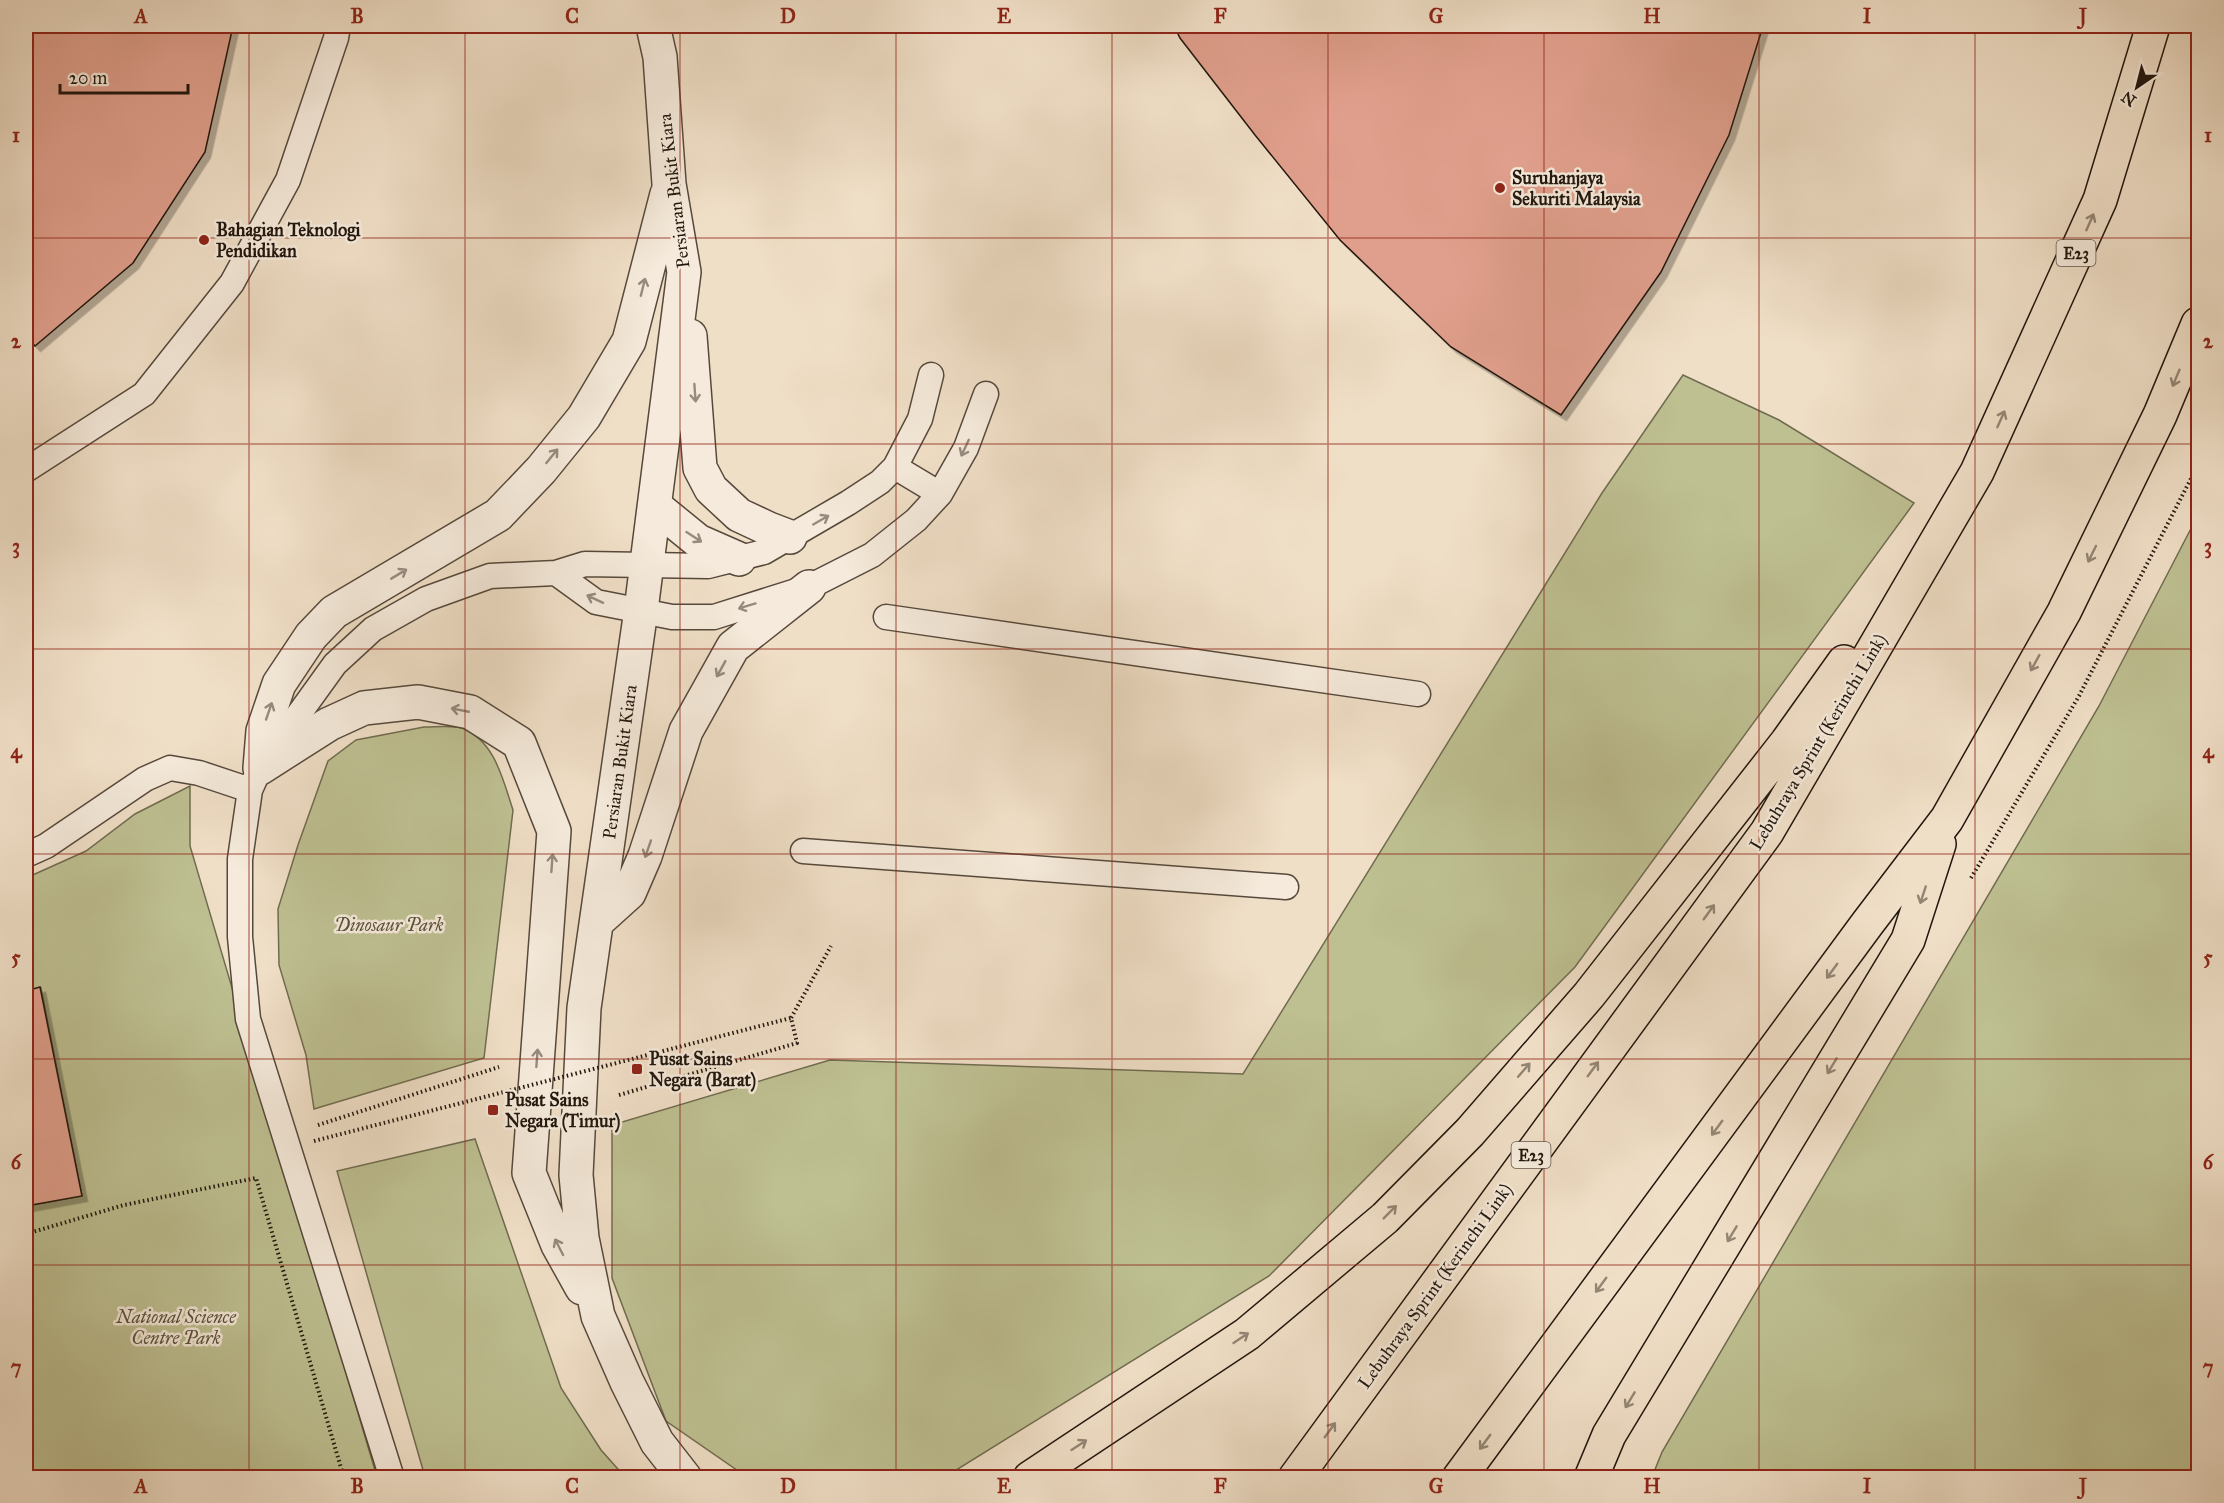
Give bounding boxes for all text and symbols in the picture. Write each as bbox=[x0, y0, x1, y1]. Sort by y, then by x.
text: A bbox=[132, 4, 148, 28]
text: B bbox=[350, 4, 364, 28]
text: C bbox=[565, 4, 579, 28]
text: D bbox=[780, 4, 796, 28]
text: E bbox=[997, 4, 1012, 28]
text: F bbox=[1213, 4, 1227, 28]
text: G bbox=[1429, 4, 1444, 28]
text: H bbox=[1643, 4, 1661, 28]
text: I bbox=[1863, 4, 1872, 28]
text: J bbox=[2076, 4, 2088, 30]
scale bar bbox=[60, 57, 188, 95]
north arrow bbox=[2107, 57, 2167, 117]
text: 20 m bbox=[69, 67, 107, 89]
text: N bbox=[2117, 87, 2140, 111]
street label: Persiaran Bukit Kiara bbox=[654, 112, 694, 270]
text: 1 bbox=[12, 123, 20, 147]
text: 1 bbox=[2204, 123, 2212, 147]
place label: Suruhanjaya Sekuriti Malaysia bbox=[1512, 167, 1641, 211]
marker: Suruhanjaya Sekuriti Malaysia bbox=[1493, 181, 1507, 195]
one-way arrow bbox=[2085, 213, 2096, 231]
place label: Bahagian Teknologi Pendidikan bbox=[216, 219, 362, 262]
marker: Bahagian Teknologi Pendidikan bbox=[197, 233, 211, 247]
road number: E23 bbox=[2056, 240, 2096, 266]
one-way arrow bbox=[638, 278, 649, 297]
text: 2 bbox=[11, 329, 22, 353]
text: 2 bbox=[2203, 329, 2214, 353]
one-way arrow bbox=[2170, 368, 2181, 387]
one-way arrow bbox=[689, 382, 700, 402]
one-way arrow bbox=[1996, 410, 2007, 429]
one-way arrow bbox=[958, 439, 970, 457]
one-way arrow bbox=[546, 449, 559, 465]
one-way arrow bbox=[812, 513, 829, 525]
one-way arrow bbox=[685, 532, 702, 544]
text: 3 bbox=[12, 534, 20, 559]
text: 3 bbox=[2204, 534, 2212, 559]
one-way arrow bbox=[2086, 545, 2097, 563]
one-way arrow bbox=[390, 567, 407, 579]
one-way arrow bbox=[587, 592, 605, 604]
one-way arrow bbox=[738, 601, 757, 612]
street label: Lebuhraya Sprint (Kerinchi Link) bbox=[1745, 630, 1892, 855]
one-way arrow bbox=[2029, 654, 2041, 671]
one-way arrow bbox=[715, 659, 726, 677]
street label: Persiaran Bukit Kiara bbox=[598, 683, 642, 841]
one-way arrow bbox=[265, 702, 276, 721]
one-way arrow bbox=[451, 704, 470, 715]
text: 4 bbox=[10, 739, 22, 764]
text: 4 bbox=[2202, 739, 2214, 764]
one-way arrow bbox=[642, 839, 653, 858]
one-way arrow bbox=[546, 854, 557, 874]
one-way arrow bbox=[1916, 885, 1927, 904]
one-way arrow bbox=[1702, 904, 1715, 920]
park label: Dinosaur Park bbox=[335, 914, 443, 936]
text: 5 bbox=[11, 945, 21, 969]
text: 5 bbox=[2203, 945, 2213, 969]
one-way arrow bbox=[1826, 963, 1839, 979]
one-way arrow bbox=[532, 1048, 543, 1068]
place label: Pusat Sains Negara (Barat) bbox=[649, 1048, 756, 1092]
one-way arrow bbox=[1826, 1057, 1838, 1074]
marker: Pusat Sains Negara (Barat) bbox=[630, 1062, 644, 1076]
one-way arrow bbox=[1587, 1062, 1600, 1078]
one-way arrow bbox=[1517, 1063, 1531, 1078]
place label: Pusat Sains Negara (Timur) bbox=[505, 1089, 620, 1133]
marker: Pusat Sains Negara (Timur) bbox=[486, 1103, 500, 1117]
one-way arrow bbox=[1710, 1120, 1723, 1136]
road number: E23 bbox=[1512, 1142, 1550, 1168]
text: 6 bbox=[11, 1150, 23, 1174]
text: 6 bbox=[2203, 1150, 2215, 1174]
street label: Lebuhraya Sprint (Kerinchi Link) bbox=[1353, 1179, 1518, 1393]
one-way arrow bbox=[1383, 1205, 1398, 1220]
one-way arrow bbox=[1725, 1225, 1738, 1242]
one-way arrow bbox=[553, 1238, 564, 1256]
one-way arrow bbox=[1595, 1277, 1608, 1293]
park label: National Science Centre Park bbox=[115, 1306, 237, 1349]
one-way arrow bbox=[1233, 1332, 1249, 1344]
text: 7 bbox=[11, 1355, 22, 1379]
text: 7 bbox=[2203, 1355, 2214, 1379]
one-way arrow bbox=[1624, 1391, 1636, 1408]
one-way arrow bbox=[1324, 1423, 1336, 1439]
one-way arrow bbox=[1479, 1433, 1491, 1449]
one-way arrow bbox=[1070, 1439, 1087, 1452]
text: A bbox=[132, 1474, 148, 1498]
text: B bbox=[350, 1474, 364, 1498]
text: C bbox=[565, 1474, 579, 1498]
text: D bbox=[780, 1474, 796, 1498]
text: E bbox=[997, 1474, 1012, 1498]
text: F bbox=[1213, 1474, 1227, 1498]
text: G bbox=[1429, 1474, 1444, 1498]
text: H bbox=[1643, 1474, 1661, 1498]
text: I bbox=[1863, 1474, 1872, 1498]
text: J bbox=[2076, 1474, 2088, 1500]

